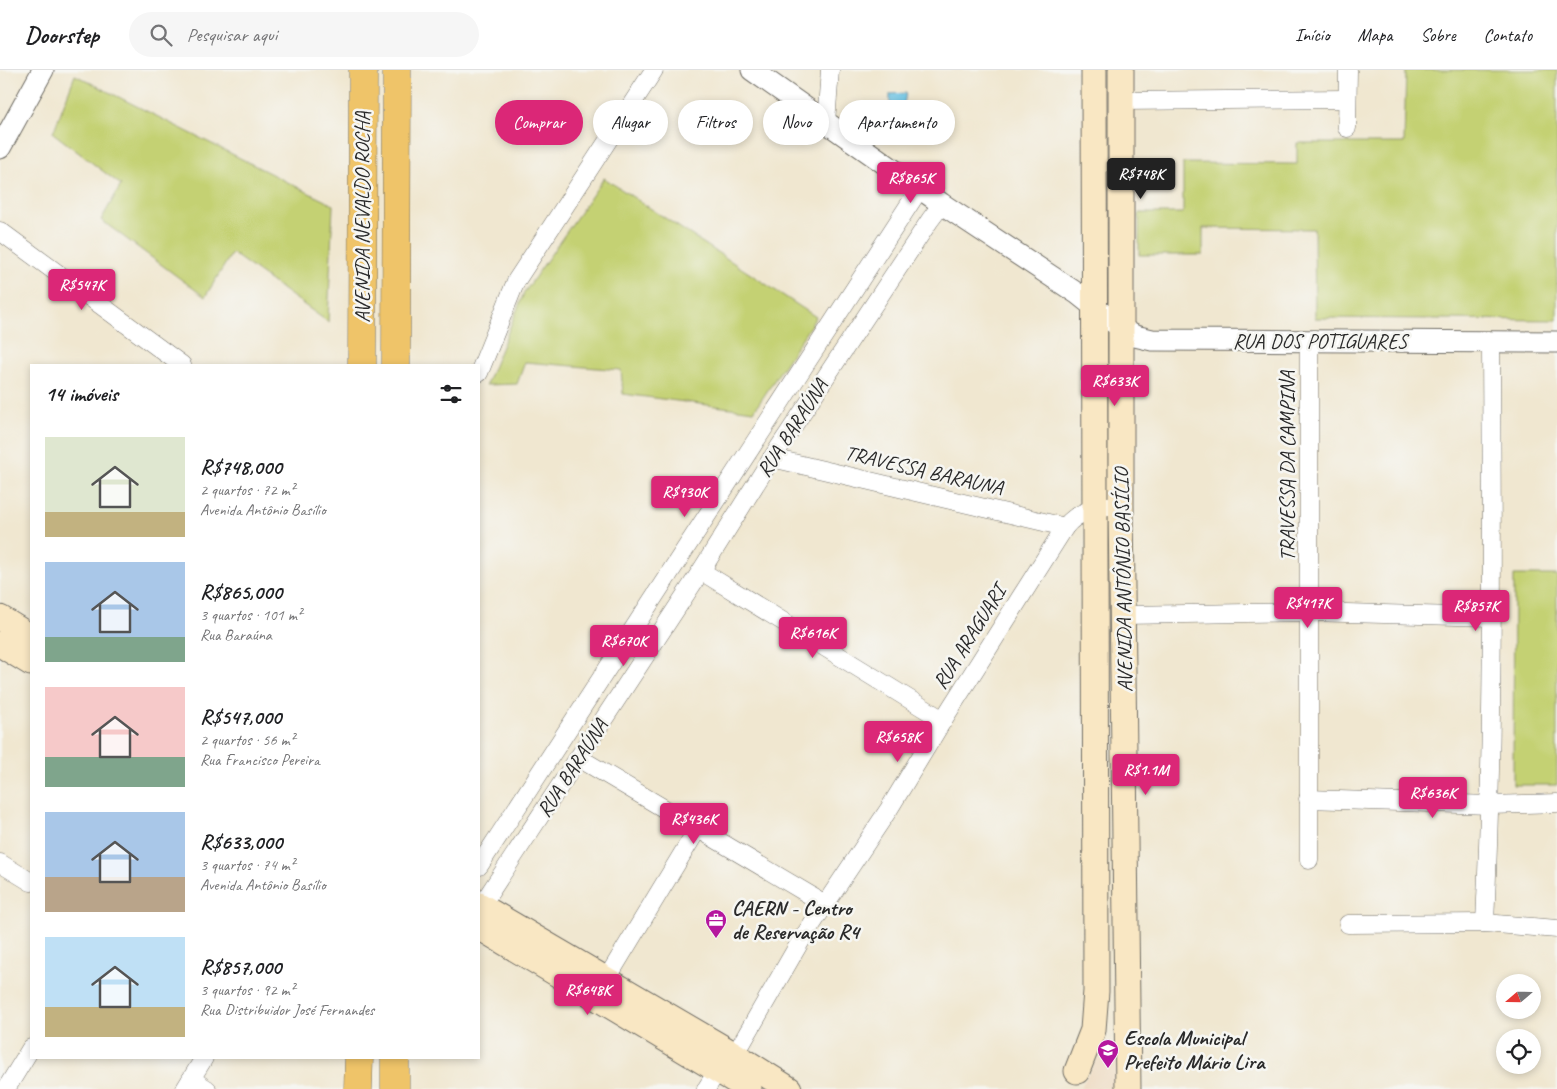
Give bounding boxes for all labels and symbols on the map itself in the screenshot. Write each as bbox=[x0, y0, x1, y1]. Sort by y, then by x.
street label: AVENIDA NEVALDO ROCHA bbox=[349, 111, 375, 323]
pin: R$748K bbox=[1100, 158, 1182, 200]
pin: R$865K bbox=[870, 162, 952, 204]
pin: R$547K bbox=[41, 268, 123, 311]
street label: RUA DOS POTIGUARES bbox=[1233, 328, 1410, 354]
pin: R$633K bbox=[1074, 364, 1156, 407]
street label: TRAVESSA DA CAMPINA bbox=[1274, 369, 1300, 561]
street label: RUA BARAÚNA bbox=[751, 373, 834, 482]
street label: TRAVESSA BARAUNA bbox=[842, 439, 1007, 501]
street label: AVENIDA ANTÔNIO BASÍLIO bbox=[1108, 465, 1138, 692]
pin: R$930K bbox=[644, 476, 726, 518]
street label: RUA ARAGUARI bbox=[927, 576, 1014, 694]
pin: R$417K bbox=[1267, 586, 1349, 629]
pin: R$857K bbox=[1435, 590, 1517, 632]
pin: R$616K bbox=[772, 616, 854, 659]
pin: R$670K bbox=[583, 624, 665, 667]
street label: RUA BARAÚNA bbox=[531, 713, 614, 822]
pin: R$658K bbox=[857, 720, 939, 763]
pin: R$1.1M bbox=[1105, 754, 1187, 796]
pin: R$636K bbox=[1392, 776, 1474, 819]
pin: R$436K bbox=[653, 802, 735, 845]
place label: CAERN - Centro de Reservação R4 bbox=[732, 895, 862, 945]
office icon: CAERN - Centro de Reservação R4 bbox=[704, 908, 728, 939]
pin: R$648K bbox=[547, 974, 629, 1016]
north arrow bbox=[1496, 974, 1541, 1019]
place label: Escola Municipal Prefeito Mário Lira bbox=[1124, 1025, 1266, 1075]
school or university icon: Escola Municipal Prefeito Mário Lira bbox=[1096, 1038, 1120, 1069]

